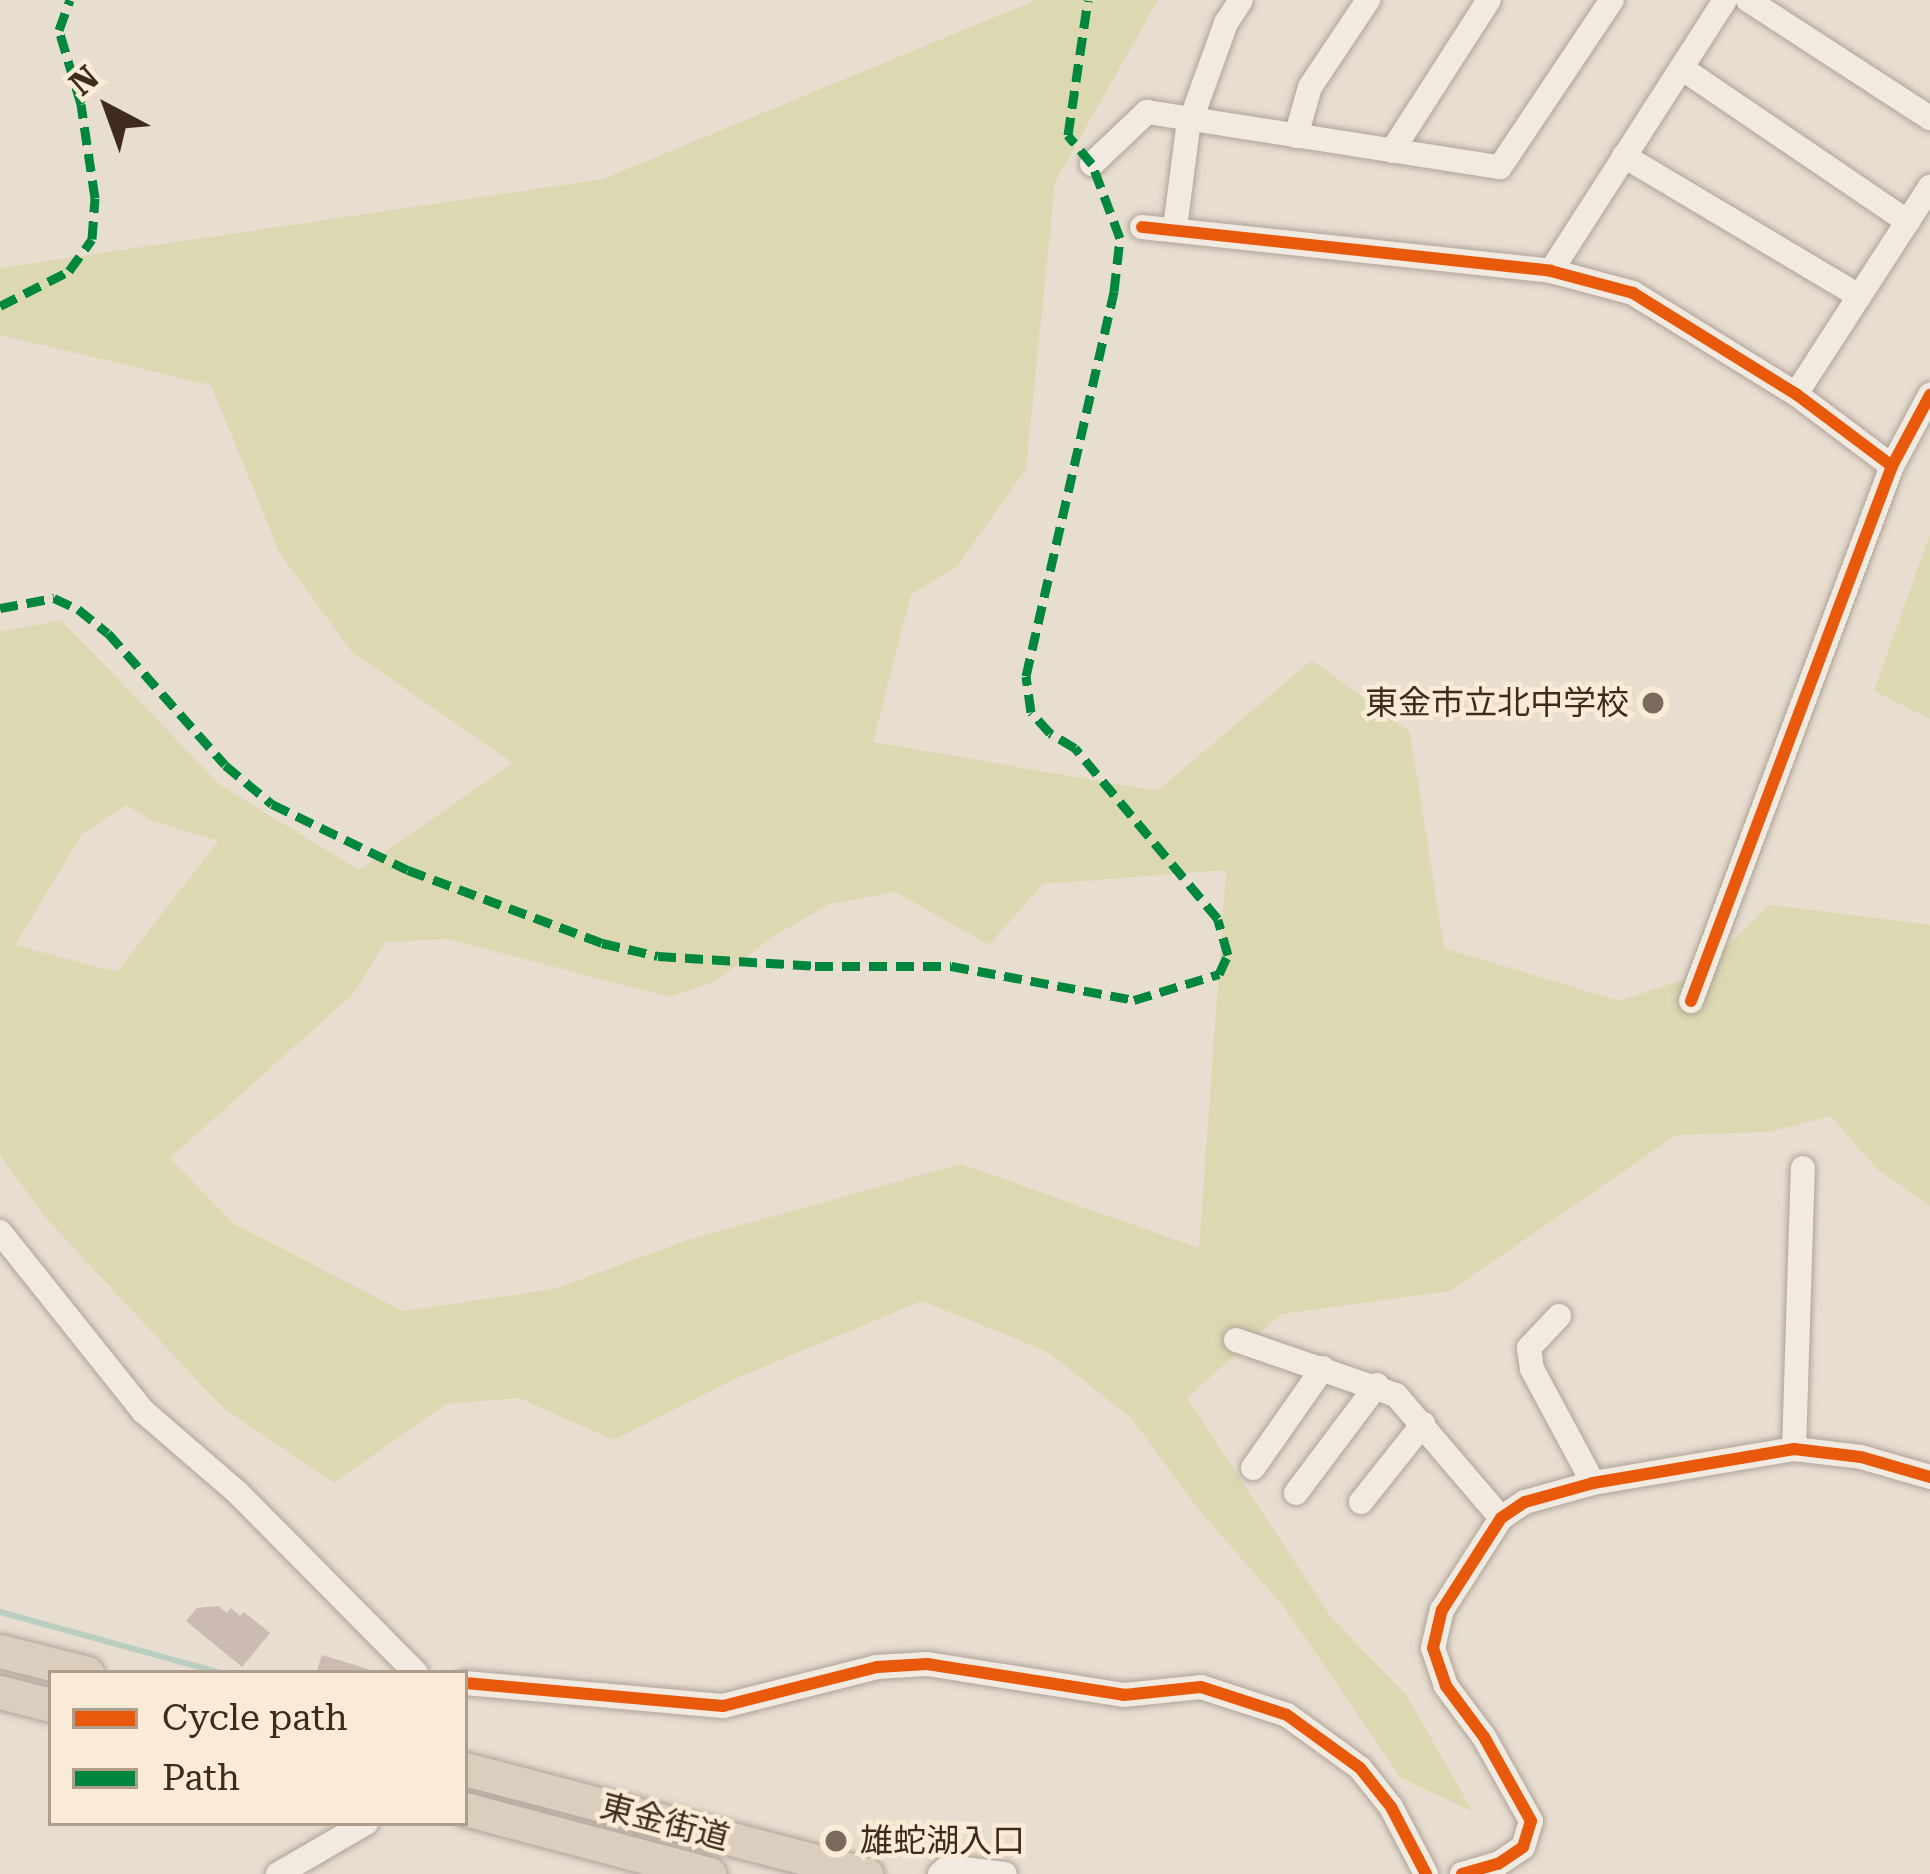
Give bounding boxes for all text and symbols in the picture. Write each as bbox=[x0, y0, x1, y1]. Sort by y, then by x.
north arrow bbox=[48, 48, 168, 168]
text: N bbox=[62, 57, 106, 104]
place label: 東金市立北中学校 bbox=[1365, 683, 1629, 723]
marker: 東金市立北中学校 bbox=[1640, 690, 1666, 716]
legend bbox=[48, 1670, 468, 1826]
text: Cycle path bbox=[162, 1697, 348, 1739]
text: Path bbox=[162, 1757, 240, 1799]
street label: 東金街道 bbox=[596, 1786, 734, 1858]
place label: 雄蛇湖入口 bbox=[860, 1821, 1025, 1861]
marker: 雄蛇湖入口 bbox=[823, 1828, 849, 1854]

